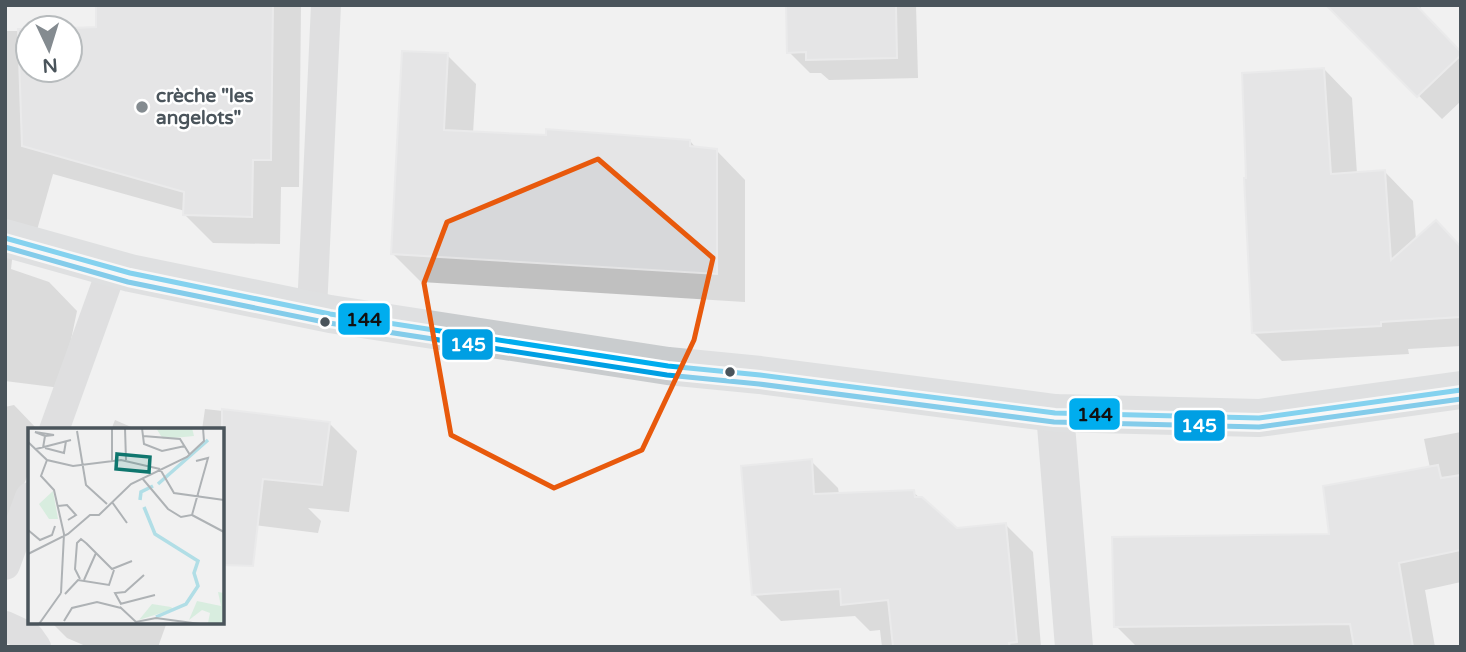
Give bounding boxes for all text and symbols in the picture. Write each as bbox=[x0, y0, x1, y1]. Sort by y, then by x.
north arrow bbox=[14, 14, 84, 84]
text: N bbox=[42, 53, 58, 76]
place label: crèche "les angelots" bbox=[156, 85, 254, 130]
marker: crèche "les angelots" bbox=[134, 99, 150, 115]
line badge: 144 bbox=[337, 302, 391, 336]
text: 144 bbox=[346, 309, 382, 331]
unlabelled marker bbox=[318, 315, 332, 329]
line badge: 145 bbox=[441, 328, 494, 361]
text: 145 bbox=[450, 334, 486, 356]
unlabelled marker bbox=[723, 365, 737, 379]
line badge: 144 bbox=[1068, 397, 1121, 431]
text: 144 bbox=[1077, 404, 1113, 426]
line badge: 145 bbox=[1173, 409, 1226, 442]
text: 145 bbox=[1181, 415, 1217, 437]
inset map bbox=[28, 428, 224, 624]

